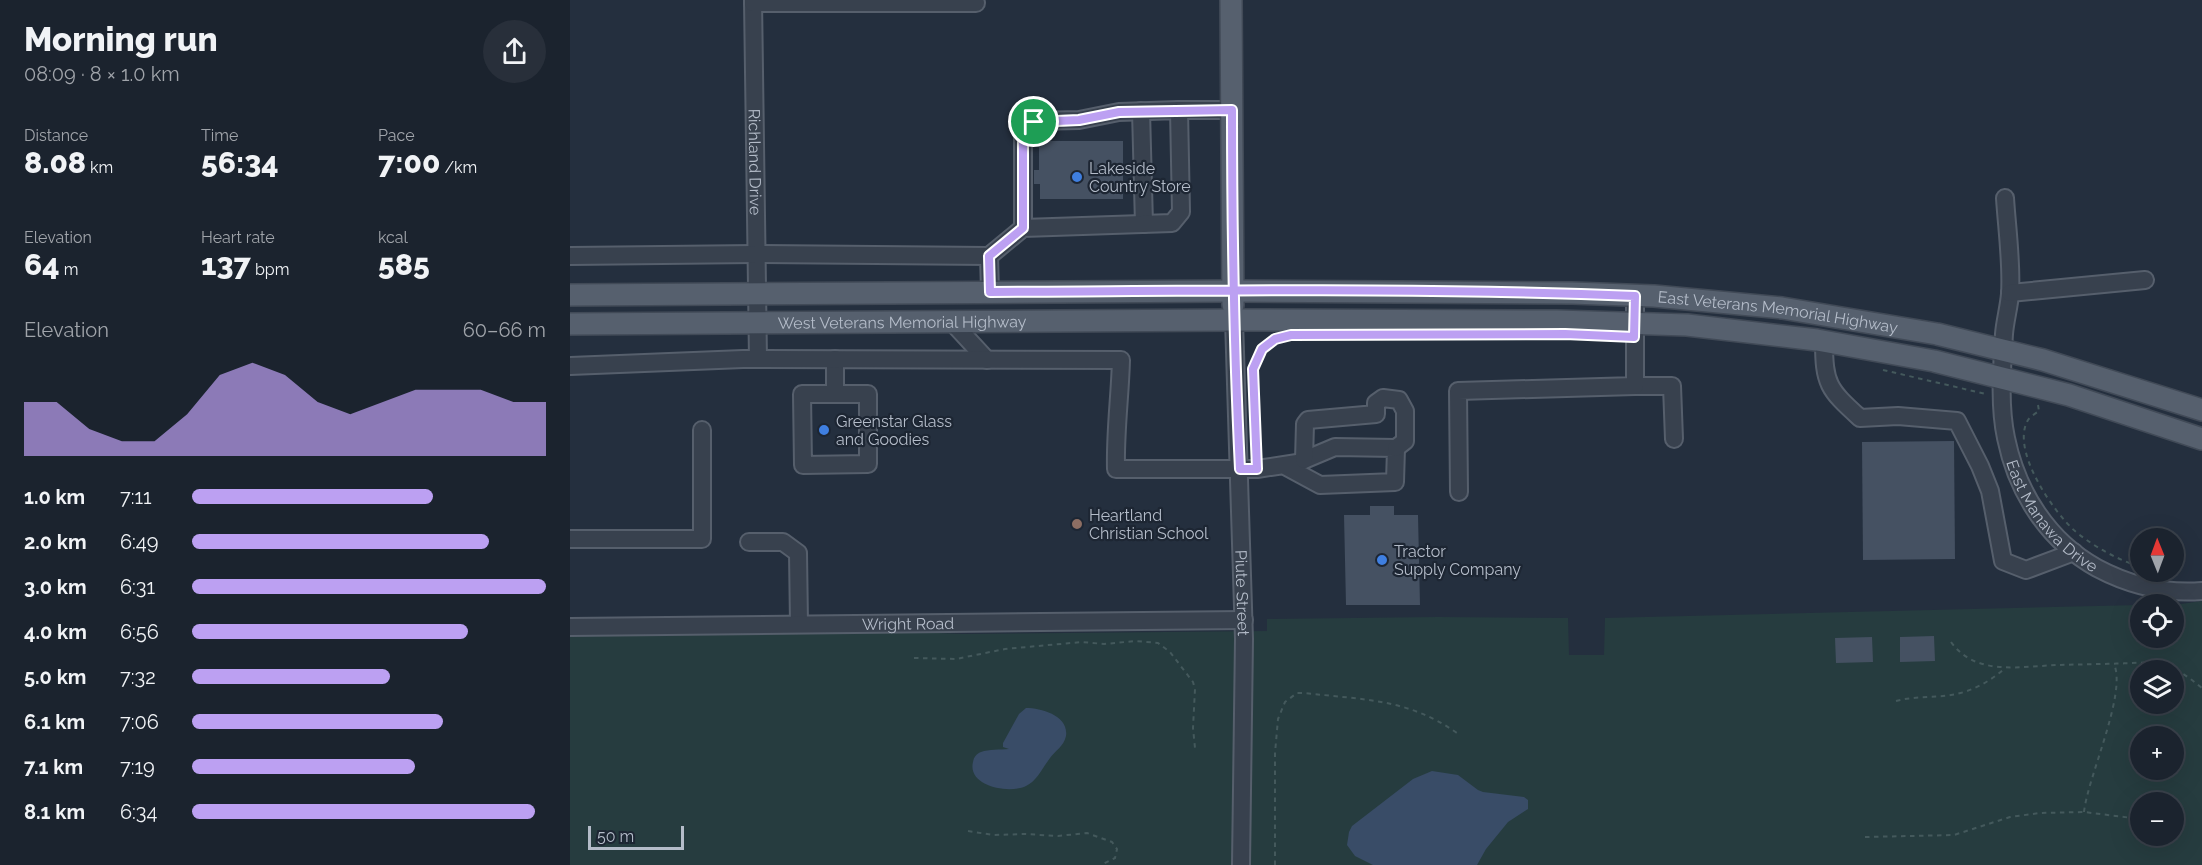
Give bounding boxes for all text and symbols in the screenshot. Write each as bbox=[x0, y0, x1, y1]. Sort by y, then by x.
text: Morning run bbox=[24, 20, 218, 59]
button: share bbox=[483, 20, 546, 83]
text: 08:09 · 8 × 1.0 km bbox=[24, 62, 180, 86]
pin bbox=[1008, 96, 1059, 147]
icon: arrive bbox=[1017, 105, 1050, 138]
street label: Richland Drive bbox=[745, 109, 765, 215]
text: Distance bbox=[24, 126, 88, 145]
text: Time bbox=[201, 126, 238, 145]
text: Pace bbox=[378, 126, 415, 145]
text: 8.08 bbox=[24, 145, 86, 180]
text: 56:34 bbox=[201, 145, 279, 180]
text: 7:00 bbox=[378, 145, 440, 180]
text: km bbox=[86, 158, 113, 177]
text: /km bbox=[440, 158, 477, 177]
place label: Lakeside Country Store bbox=[1089, 159, 1191, 196]
marker: Lakeside Country Store bbox=[1070, 170, 1084, 184]
text: Elevation bbox=[24, 228, 92, 247]
text: Heart rate bbox=[201, 228, 275, 247]
text: kcal bbox=[378, 228, 408, 247]
text: 64 bbox=[24, 247, 60, 282]
text: 137 bbox=[201, 247, 251, 282]
text: 585 bbox=[378, 247, 430, 282]
text: m bbox=[60, 260, 78, 279]
text: bpm bbox=[251, 260, 289, 279]
street label: East Veterans Memorial Highway bbox=[1657, 287, 1900, 337]
street label: West Veterans Memorial Highway bbox=[778, 312, 1027, 333]
text: Elevation bbox=[24, 318, 109, 342]
text: 60–66 m bbox=[463, 318, 546, 342]
place label: Greenstar Glass and Goodies bbox=[836, 412, 952, 449]
marker: Greenstar Glass and Goodies bbox=[817, 423, 831, 437]
street label: East Manawa Drive bbox=[2002, 457, 2101, 576]
text: 1.0 km bbox=[24, 485, 85, 509]
text: 7:11 bbox=[120, 485, 152, 509]
place label: Heartland Christian School bbox=[1089, 506, 1209, 543]
marker: Heartland Christian School bbox=[1070, 517, 1084, 531]
north arrow bbox=[2130, 528, 2184, 582]
map controls bbox=[2130, 528, 2184, 846]
text: 2.0 km bbox=[24, 530, 87, 554]
text: 6:49 bbox=[120, 530, 158, 554]
place label: Tractor Supply Company bbox=[1394, 542, 1521, 579]
street label: Piute Street bbox=[1231, 550, 1253, 637]
marker: Tractor Supply Company bbox=[1375, 553, 1389, 567]
text: 3.0 km bbox=[24, 575, 87, 599]
text: 6:31 bbox=[120, 575, 155, 599]
button: locate bbox=[2130, 594, 2184, 648]
street label: Wright Road bbox=[862, 614, 954, 634]
text: 4.0 km bbox=[24, 620, 87, 644]
text: 6:56 bbox=[120, 620, 159, 644]
button: layers bbox=[2130, 660, 2184, 714]
text: 5.0 km bbox=[24, 665, 86, 689]
text: 7:32 bbox=[120, 665, 156, 689]
text: 6.1 km bbox=[24, 710, 85, 734]
text: 7:06 bbox=[120, 710, 159, 734]
button: + bbox=[2130, 726, 2184, 780]
text: 7.1 km bbox=[24, 755, 83, 779]
text: 7:19 bbox=[120, 755, 155, 779]
button: − bbox=[2130, 792, 2184, 846]
text: 8.1 km bbox=[24, 800, 85, 824]
text: 6:34 bbox=[120, 800, 157, 824]
scale bar bbox=[588, 823, 684, 850]
text: 50 m bbox=[597, 827, 634, 846]

